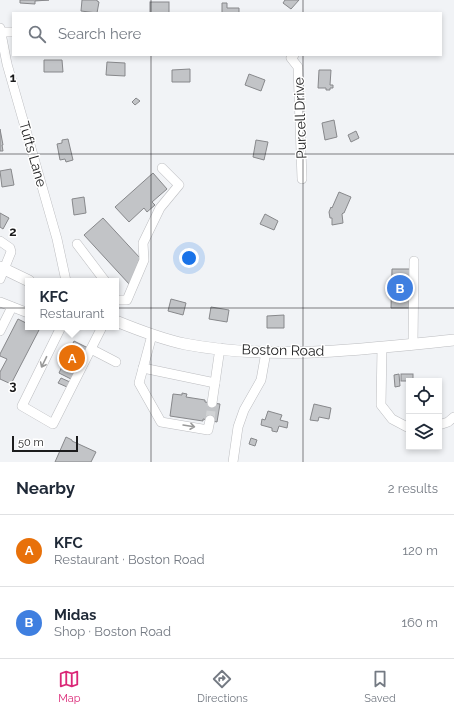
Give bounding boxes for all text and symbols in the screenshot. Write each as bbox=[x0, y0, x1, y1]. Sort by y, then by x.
search box bbox=[12, 12, 442, 56]
icon: search bbox=[26, 23, 48, 45]
text: Search here bbox=[58, 25, 141, 43]
text: 1 bbox=[10, 70, 17, 85]
street label: Purcell Drive bbox=[291, 77, 309, 159]
street label: Tufts Lane bbox=[16, 119, 50, 189]
text: 2 bbox=[9, 224, 17, 239]
your location bbox=[179, 248, 199, 268]
pin: B bbox=[387, 273, 413, 303]
popup bbox=[25, 278, 119, 330]
text: KFC bbox=[40, 288, 68, 306]
text: Restaurant bbox=[40, 306, 104, 321]
street label: Boston Road bbox=[242, 341, 324, 359]
pin: A bbox=[59, 343, 85, 373]
one-way arrow bbox=[40, 356, 47, 368]
text: 3 bbox=[9, 378, 17, 393]
map controls bbox=[406, 378, 442, 450]
button: locate bbox=[406, 378, 442, 414]
button: layers bbox=[406, 414, 442, 450]
one-way arrow bbox=[182, 423, 195, 431]
scale bar bbox=[12, 434, 78, 453]
text: 50 m bbox=[18, 436, 44, 449]
text: Nearby bbox=[16, 478, 75, 498]
text: 2 results bbox=[388, 481, 438, 496]
text: KFC bbox=[54, 534, 83, 552]
text: A bbox=[25, 543, 33, 558]
text: 120 m bbox=[402, 543, 438, 558]
text: Restaurant · Boston Road bbox=[54, 552, 205, 567]
text: Midas bbox=[54, 606, 97, 624]
text: B bbox=[25, 615, 33, 630]
text: 160 m bbox=[401, 615, 438, 630]
text: Shop · Boston Road bbox=[54, 624, 171, 639]
tab: Map bbox=[58, 668, 81, 705]
tab: Directions bbox=[197, 668, 248, 705]
tab: Saved bbox=[364, 668, 396, 705]

